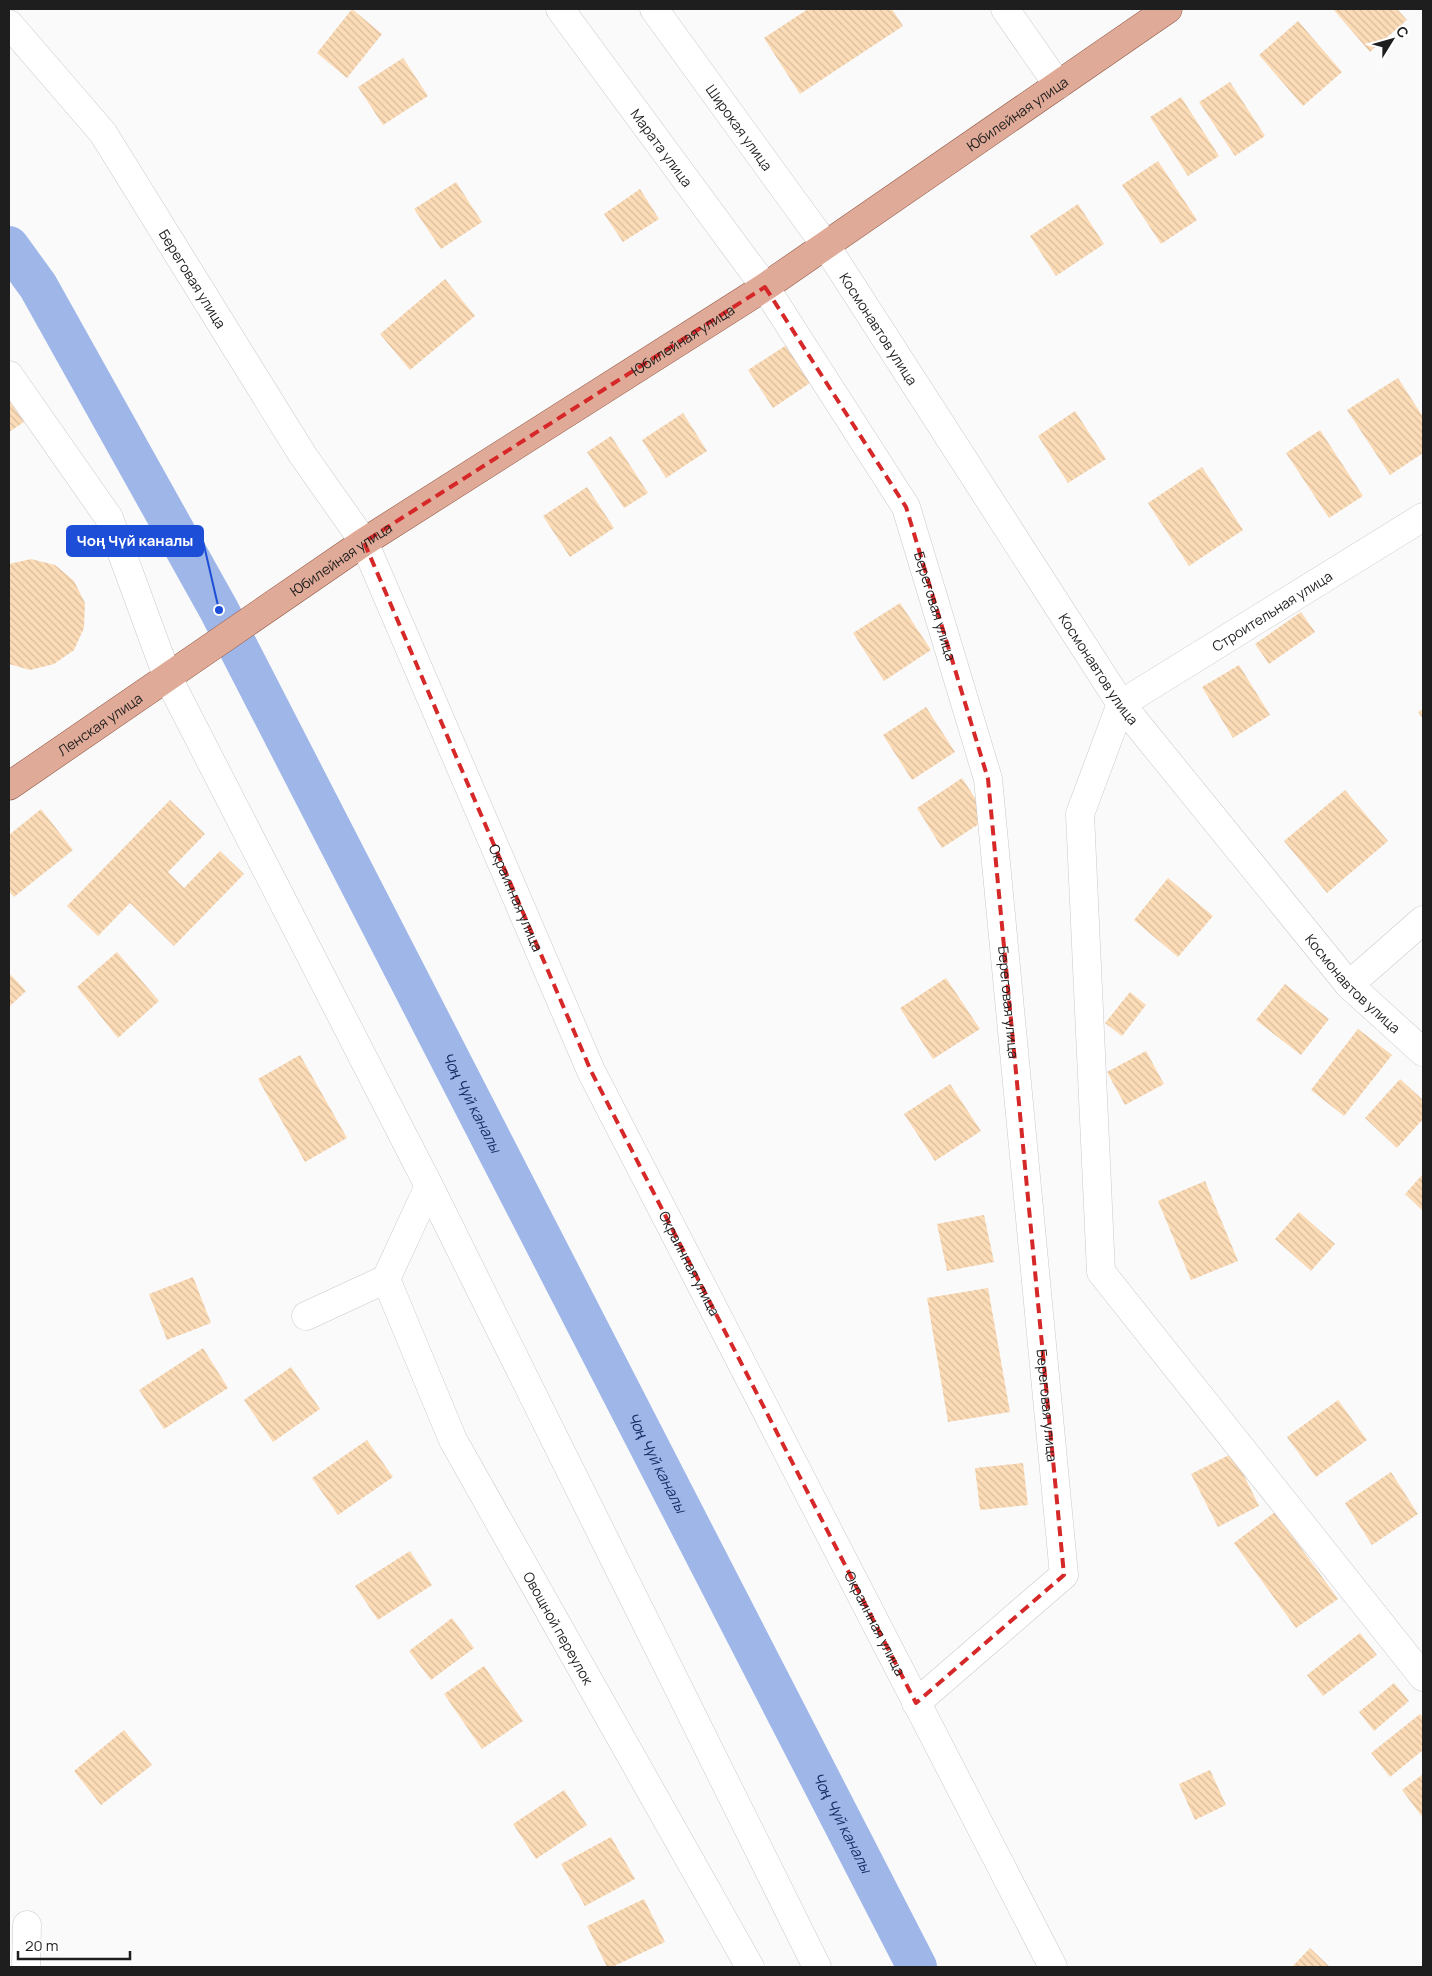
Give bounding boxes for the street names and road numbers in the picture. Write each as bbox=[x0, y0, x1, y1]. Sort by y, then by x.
street label: Юбилейная улица bbox=[962, 72, 1071, 155]
street label: Широкая улица bbox=[702, 80, 777, 174]
street label: Марата улица bbox=[627, 105, 697, 190]
street label: Береговая улица bbox=[155, 225, 231, 332]
street label: Космонавтов улица bbox=[836, 269, 922, 389]
street label: Юбилейная улица bbox=[627, 300, 738, 380]
street label: Юбилейная улица bbox=[286, 517, 395, 600]
street label: Береговая улица bbox=[910, 549, 961, 663]
street label: Строительная улица bbox=[1208, 566, 1336, 656]
street label: Космонавтов улица bbox=[1055, 609, 1143, 728]
street label: Ленская улица bbox=[54, 688, 146, 760]
street label: Окраинная улица bbox=[485, 841, 548, 954]
street label: Космонавтов улица bbox=[1301, 930, 1405, 1037]
street label: Береговая улица bbox=[994, 945, 1024, 1059]
street label: Окраинная улица bbox=[655, 1207, 725, 1319]
street label: Береговая улица bbox=[1033, 1348, 1063, 1463]
street label: Окраинная улица bbox=[841, 1567, 911, 1679]
street label: Овощной переулок bbox=[519, 1568, 599, 1689]

